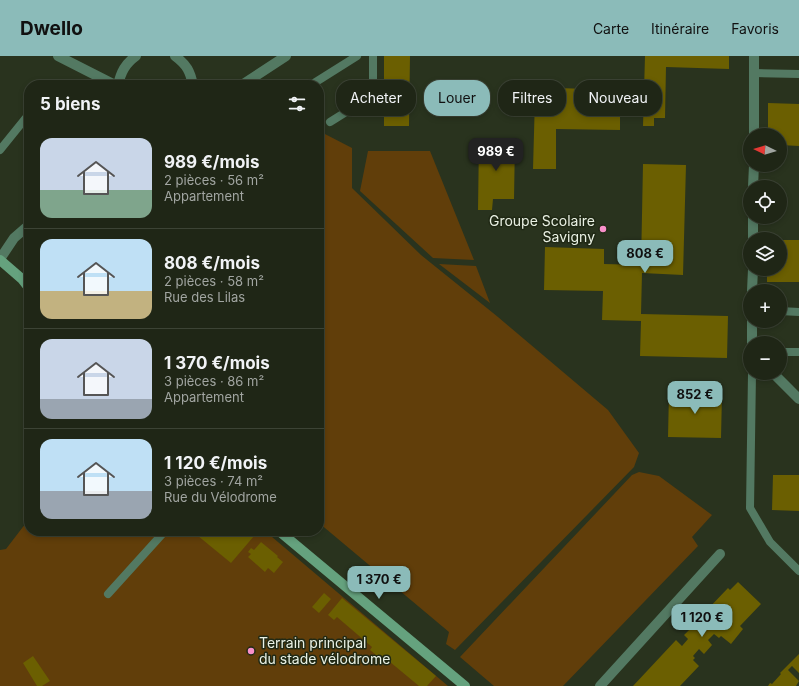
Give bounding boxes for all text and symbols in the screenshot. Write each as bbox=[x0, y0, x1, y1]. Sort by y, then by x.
text: Dwello bbox=[20, 17, 83, 40]
text: Carte bbox=[593, 20, 629, 37]
text: Itinéraire bbox=[651, 20, 709, 37]
text: Favoris bbox=[731, 20, 779, 37]
chip: Acheter bbox=[336, 80, 416, 116]
chip: Louer bbox=[424, 80, 490, 116]
chip: Filtres bbox=[498, 80, 566, 116]
chip: Nouveau bbox=[574, 80, 662, 116]
icon: filters bbox=[286, 93, 308, 115]
text: 5 biens bbox=[40, 94, 100, 114]
north arrow bbox=[743, 128, 787, 172]
map controls bbox=[743, 128, 787, 380]
pin: 989 € bbox=[468, 138, 524, 172]
text: 989 € bbox=[477, 143, 515, 159]
text: 989 €/mois bbox=[164, 152, 259, 172]
icon: home bbox=[72, 154, 120, 202]
text: 2 pièces · 56 m² bbox=[164, 172, 264, 188]
button: locate bbox=[743, 180, 787, 224]
text: Appartement bbox=[164, 188, 244, 204]
place label: Groupe Scolaire Savigny bbox=[489, 212, 595, 245]
marker: Groupe Scolaire Savigny bbox=[598, 224, 608, 234]
button: layers bbox=[743, 232, 787, 276]
pin: 808 € bbox=[617, 240, 673, 274]
text: 808 € bbox=[626, 245, 664, 261]
text: 808 €/mois bbox=[164, 253, 260, 273]
icon: home bbox=[72, 255, 120, 303]
text: 2 pièces · 58 m² bbox=[164, 273, 264, 289]
button: + bbox=[743, 284, 787, 328]
text: Rue des Lilas bbox=[164, 289, 245, 305]
button: − bbox=[743, 336, 787, 380]
text: 1 370 €/mois bbox=[164, 353, 270, 373]
icon: home bbox=[72, 355, 120, 403]
text: 3 pièces · 86 m² bbox=[164, 373, 264, 389]
pin: 852 € bbox=[667, 381, 723, 415]
text: 852 € bbox=[677, 386, 713, 402]
text: Appartement bbox=[164, 389, 244, 405]
text: 1 120 €/mois bbox=[164, 453, 267, 473]
icon: home bbox=[72, 455, 120, 503]
text: 3 pièces · 74 m² bbox=[164, 473, 263, 489]
text: Rue du Vélodrome bbox=[164, 489, 277, 505]
pin: 1 370 € bbox=[342, 566, 416, 600]
text: 1 370 € bbox=[356, 571, 402, 587]
pin: 1 120 € bbox=[665, 604, 739, 638]
text: 1 120 € bbox=[680, 609, 724, 625]
place label: Terrain principal du stade vélodrome bbox=[259, 634, 390, 667]
marker: Terrain principal du stade vélodrome bbox=[246, 646, 256, 656]

